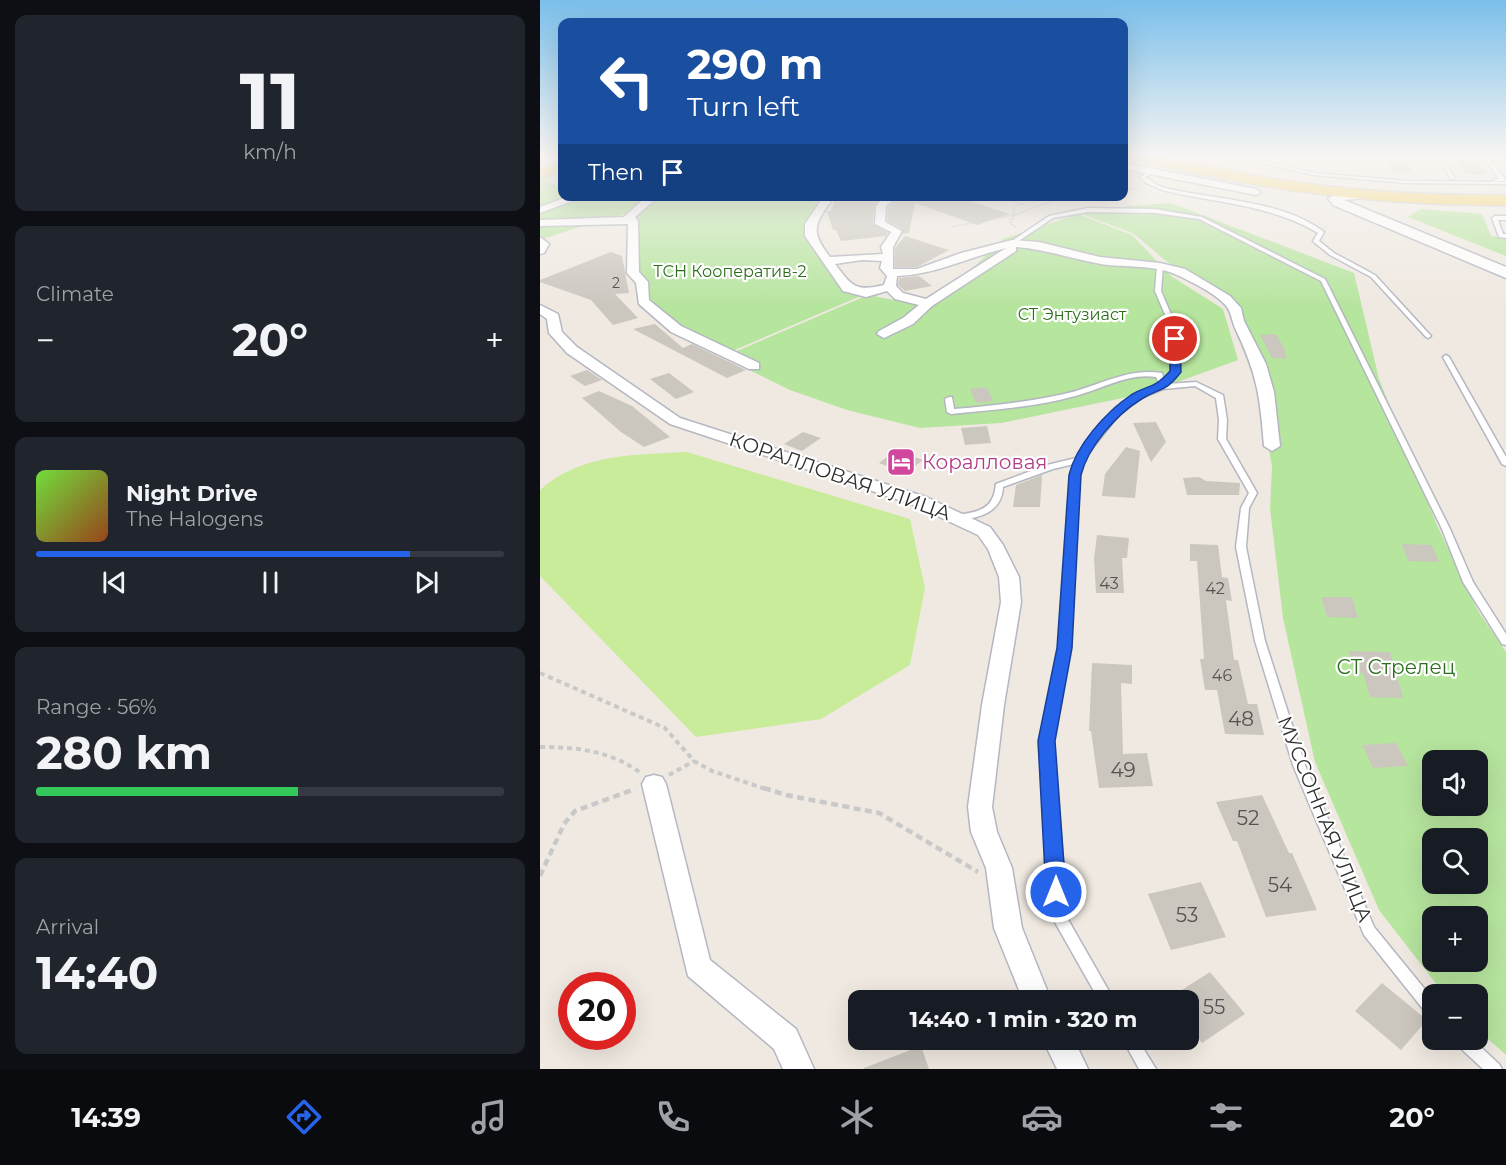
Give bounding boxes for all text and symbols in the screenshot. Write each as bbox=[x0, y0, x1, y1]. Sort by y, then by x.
text: 290 m bbox=[687, 38, 823, 90]
icon: left bbox=[588, 42, 666, 120]
text: 11 bbox=[239, 53, 301, 149]
text: Turn left bbox=[687, 90, 800, 123]
text: km/h bbox=[243, 140, 297, 164]
icon: arrive bbox=[656, 156, 689, 189]
text: Then bbox=[588, 159, 644, 186]
park label: ТСН Кооператив-2 bbox=[653, 262, 807, 281]
house number: 2 bbox=[612, 274, 620, 292]
text: Climate bbox=[36, 282, 114, 306]
park label: СТ Энтузиаст bbox=[1018, 305, 1127, 324]
text: 20° bbox=[232, 312, 308, 367]
pin bbox=[1149, 313, 1200, 364]
text: − bbox=[36, 320, 55, 360]
text: + bbox=[485, 320, 504, 360]
icon: arrive bbox=[1158, 322, 1191, 355]
street label: КОРАЛЛОВАЯ УЛИЦА bbox=[726, 427, 954, 525]
hotel icon: Коралловая bbox=[885, 446, 917, 478]
place label: Коралловая bbox=[922, 450, 1047, 474]
text: Night Drive bbox=[126, 480, 258, 507]
text: The Halogens bbox=[126, 507, 263, 531]
icon: previous bbox=[98, 566, 131, 599]
icon: pause bbox=[254, 566, 287, 599]
icon: next bbox=[410, 566, 443, 599]
house number: 43 bbox=[1099, 574, 1119, 593]
house number: 42 bbox=[1205, 579, 1225, 598]
park label: СТ Стрелец bbox=[1336, 655, 1456, 679]
house number: 46 bbox=[1212, 666, 1232, 685]
text: Range · 56% bbox=[36, 695, 157, 719]
house number: 48 bbox=[1228, 707, 1254, 731]
street label: МУССОННАЯ УЛИЦА bbox=[1273, 713, 1377, 926]
text: 280 km bbox=[36, 725, 212, 780]
map controls bbox=[1422, 750, 1488, 1050]
button: sound bbox=[1422, 750, 1488, 816]
house number: 49 bbox=[1110, 758, 1136, 782]
house number: 52 bbox=[1237, 806, 1259, 830]
button: search bbox=[1422, 828, 1488, 894]
position arrow bbox=[1024, 860, 1088, 924]
house number: 54 bbox=[1268, 873, 1292, 897]
house number: 53 bbox=[1176, 903, 1198, 927]
button: + bbox=[1422, 906, 1488, 972]
text: Arrival bbox=[36, 915, 99, 939]
text: 14:40 bbox=[36, 945, 158, 1000]
speed limit sign: 20 bbox=[558, 972, 636, 1050]
button: − bbox=[1422, 984, 1488, 1050]
house number: 55 bbox=[1203, 995, 1225, 1019]
text: 14:40 · 1 min · 320 m bbox=[910, 1006, 1137, 1033]
icon: directions bbox=[283, 1096, 325, 1138]
icon: music bbox=[468, 1096, 510, 1138]
icon: phone bbox=[652, 1096, 694, 1138]
icon: climate bbox=[836, 1096, 878, 1138]
icon: car bbox=[1021, 1096, 1063, 1138]
icon: filters bbox=[1205, 1096, 1247, 1138]
text: 14:39 bbox=[71, 1101, 141, 1134]
text: 20° bbox=[1389, 1101, 1435, 1134]

